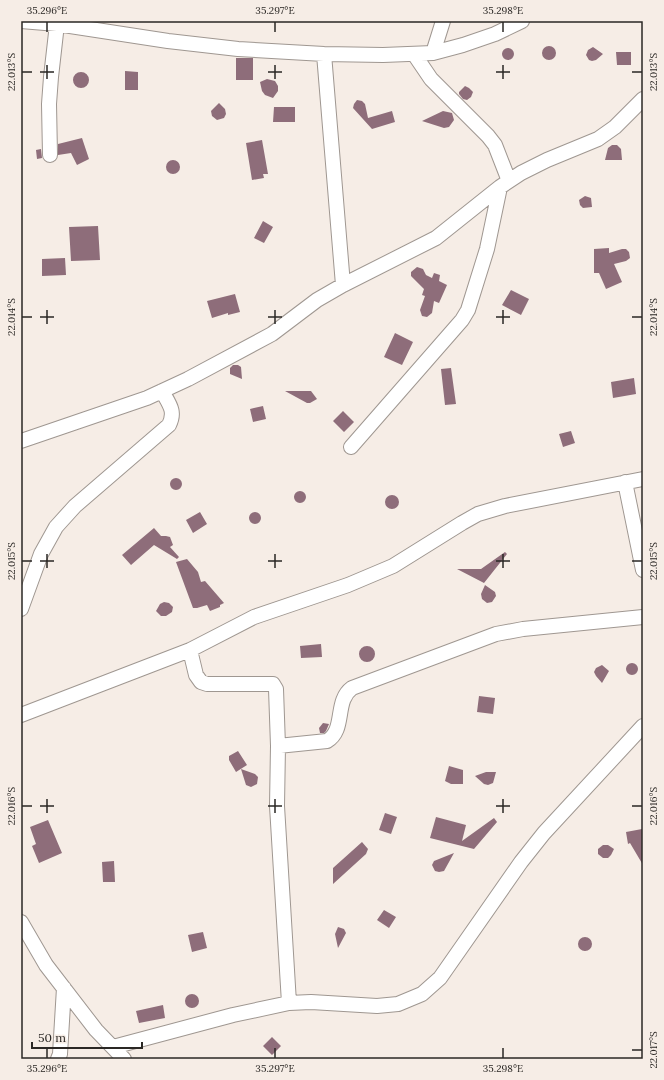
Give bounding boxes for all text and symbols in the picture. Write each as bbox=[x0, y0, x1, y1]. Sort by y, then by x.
text: 35.296°E bbox=[27, 4, 67, 17]
text: 35.297°E bbox=[255, 4, 295, 17]
text: 35.298°E bbox=[483, 4, 523, 17]
text: 22.013°S bbox=[5, 53, 18, 91]
text: 22.013°S bbox=[647, 53, 660, 91]
text: 22.014°S bbox=[5, 298, 18, 336]
text: 22.014°S bbox=[647, 298, 660, 336]
text: 22.015°S bbox=[5, 542, 18, 580]
text: 22.015°S bbox=[647, 542, 660, 580]
text: 22.016°S bbox=[5, 786, 18, 825]
text: 22.016°S bbox=[647, 786, 660, 825]
scale bar bbox=[32, 1024, 142, 1050]
text: 50 m bbox=[38, 1030, 66, 1045]
text: 22.017°S bbox=[647, 1031, 660, 1069]
text: 35.296°E bbox=[27, 1062, 67, 1075]
text: 35.297°E bbox=[255, 1062, 295, 1075]
text: 35.298°E bbox=[483, 1062, 523, 1075]

